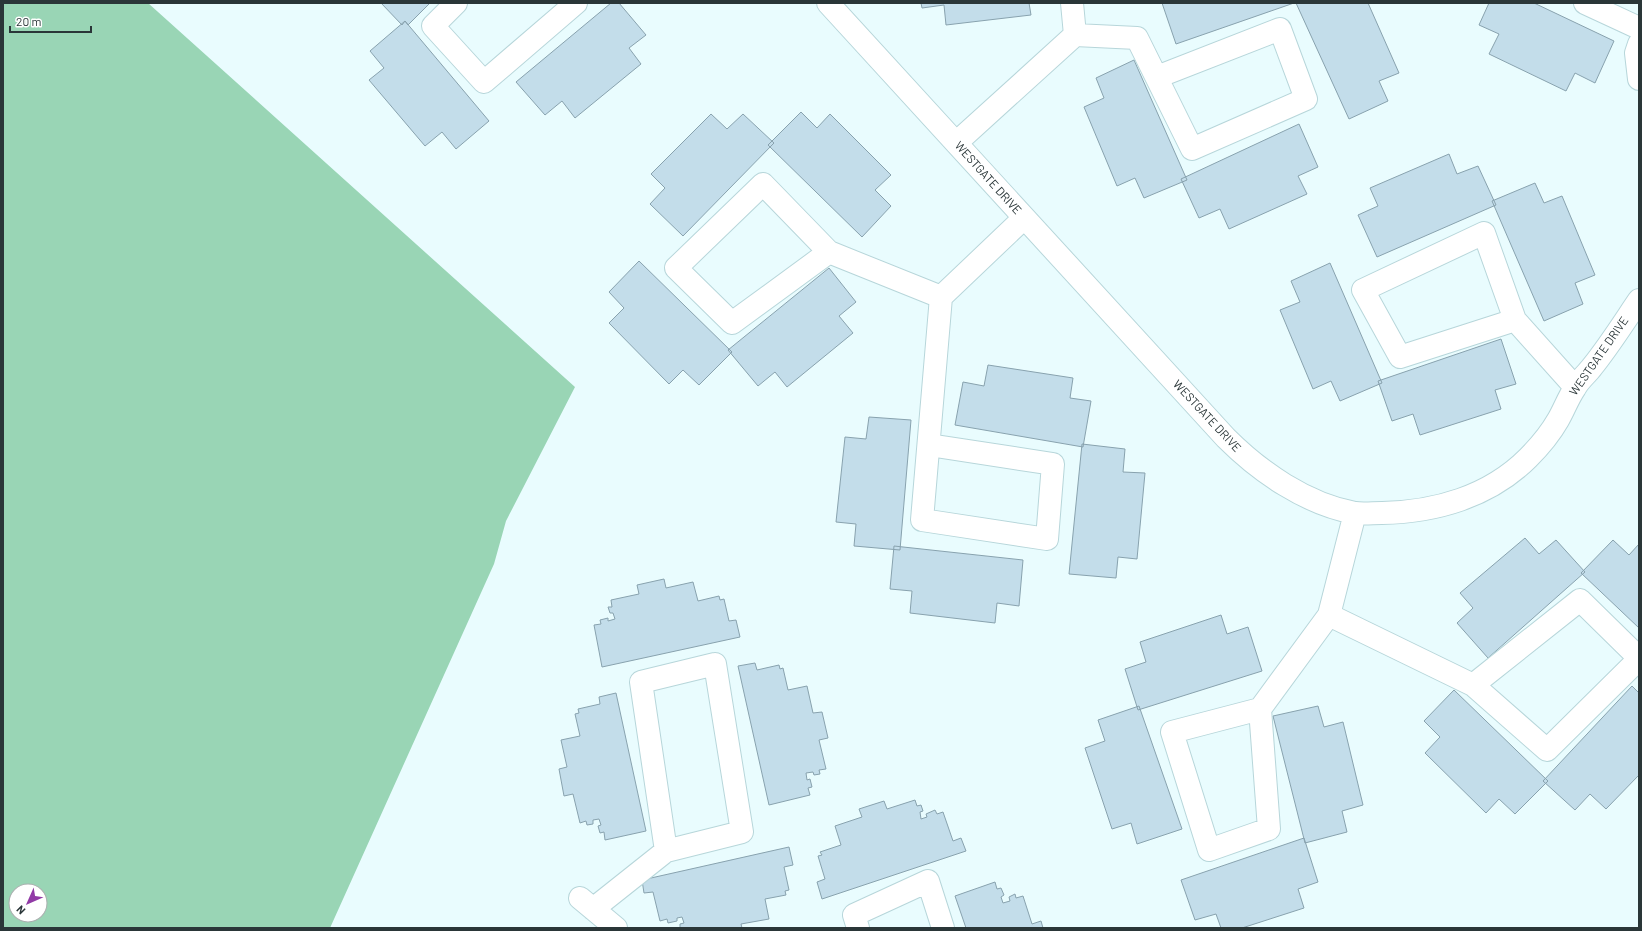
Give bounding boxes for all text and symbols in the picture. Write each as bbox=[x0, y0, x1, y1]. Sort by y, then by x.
scale bar bbox=[10, 8, 91, 34]
text: 20 m bbox=[16, 14, 42, 28]
street label: WESTGATE DRIVE bbox=[952, 138, 1025, 217]
street label: WESTGATE DRIVE bbox=[1566, 313, 1631, 398]
street label: WESTGATE DRIVE bbox=[1171, 377, 1245, 454]
north arrow bbox=[8, 883, 48, 923]
text: N bbox=[13, 903, 28, 918]

